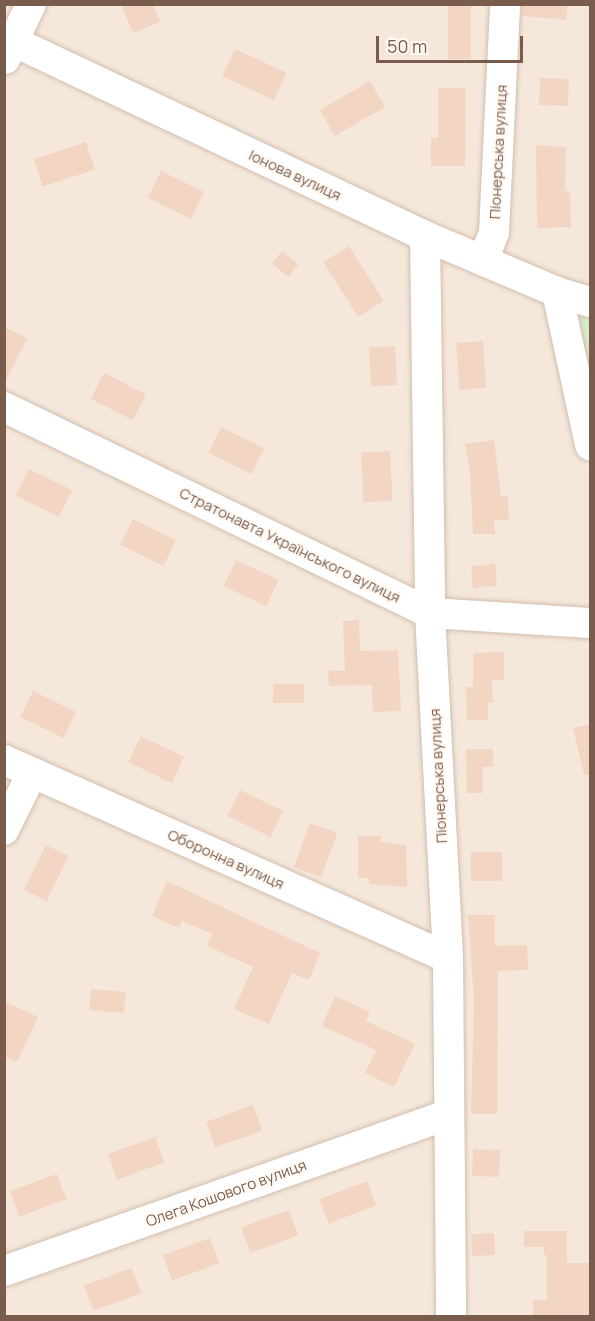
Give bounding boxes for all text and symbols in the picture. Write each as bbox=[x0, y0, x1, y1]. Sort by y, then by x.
scale bar bbox=[379, 24, 526, 62]
text: 50 m bbox=[387, 34, 427, 58]
street label: Піонерська вулиця bbox=[485, 84, 511, 220]
street label: Іонова вулиця bbox=[246, 146, 344, 204]
street label: Стратонавта Українського вулиця bbox=[177, 484, 403, 606]
street label: Піонерська вулиця bbox=[425, 708, 451, 844]
street label: Оборонна вулиця bbox=[165, 825, 287, 893]
street label: Олега Кошового вулиця bbox=[143, 1156, 309, 1230]

